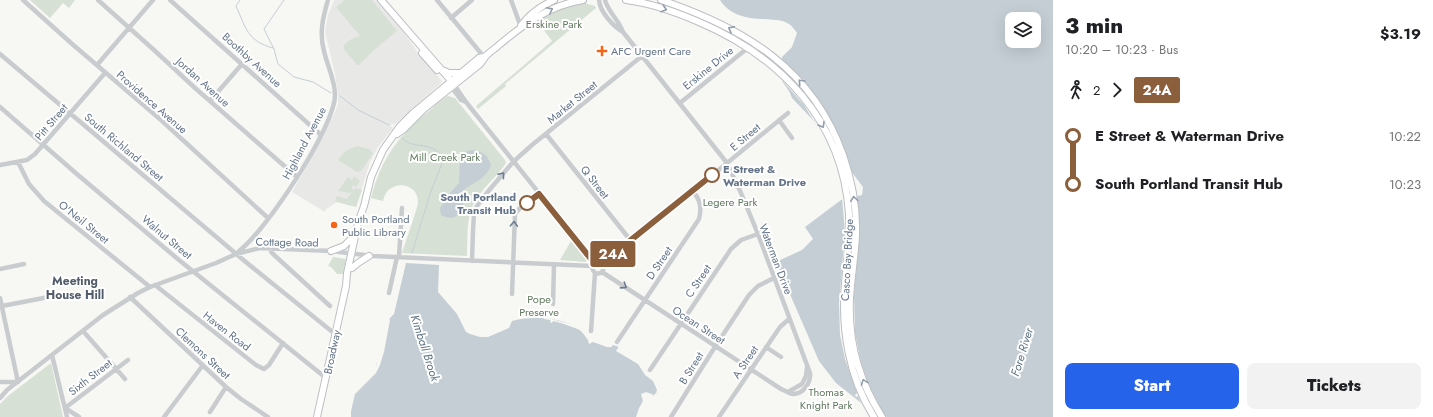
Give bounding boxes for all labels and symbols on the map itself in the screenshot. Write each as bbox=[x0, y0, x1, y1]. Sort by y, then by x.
one-way arrow bbox=[660, 4, 667, 13]
one-way arrow bbox=[546, 7, 554, 15]
park label: Erskine Park bbox=[526, 16, 582, 32]
one-way arrow bbox=[728, 26, 735, 34]
street label: Boothby Avenue bbox=[219, 29, 285, 91]
street label: Erskine Drive bbox=[679, 42, 737, 93]
place label: AFC Urgent Care bbox=[611, 43, 691, 59]
marker: AFC Urgent Care bbox=[596, 45, 608, 57]
street label: Jordan Avenue bbox=[171, 52, 234, 111]
street label: Providence Avenue bbox=[113, 67, 191, 138]
street label: Market Street bbox=[543, 77, 601, 127]
one-way arrow bbox=[798, 79, 805, 87]
street label: Pitt Street bbox=[31, 100, 71, 144]
street label: Highland Avenue bbox=[278, 104, 330, 182]
street label: South Richland Street bbox=[81, 109, 167, 185]
street label: E Street bbox=[726, 119, 764, 155]
one-way arrow bbox=[818, 121, 825, 128]
park label: Mill Creek Park bbox=[410, 149, 480, 165]
place label: E Street & Waterman Drive bbox=[723, 161, 806, 190]
street label: Q Street bbox=[577, 162, 613, 202]
marker: E Street & Waterman Drive bbox=[704, 167, 720, 183]
one-way arrow bbox=[498, 173, 505, 180]
place label: South Portland Transit Hub bbox=[440, 189, 516, 218]
park label: Legere Park bbox=[703, 194, 758, 210]
marker: South Portland Transit Hub bbox=[519, 195, 535, 211]
one-way arrow bbox=[849, 196, 858, 202]
street label: O'Neil Street bbox=[55, 197, 113, 248]
street label: Walnut Street bbox=[138, 211, 196, 263]
place label: South Portland Public Library bbox=[342, 211, 410, 240]
street label: Casco Bay Bridge bbox=[837, 218, 857, 302]
marker: South Portland Public Library bbox=[329, 220, 339, 230]
one-way arrow bbox=[510, 221, 519, 227]
street label: Waterman Drive bbox=[755, 221, 797, 297]
street label: Cottage Road bbox=[255, 233, 319, 251]
line badge: 24A bbox=[590, 241, 636, 267]
street label: D Street bbox=[642, 243, 676, 283]
street label: C Street bbox=[681, 261, 715, 301]
district label: Meeting House Hill bbox=[46, 272, 104, 304]
one-way arrow bbox=[620, 281, 627, 288]
park label: Pope Preserve bbox=[519, 291, 559, 320]
street label: Ocean Street bbox=[669, 302, 729, 348]
street label: Haven Road bbox=[200, 307, 254, 355]
water label: Kimball Brook bbox=[406, 312, 445, 384]
street label: Clemons Street bbox=[172, 323, 234, 383]
water label: Fore River bbox=[1006, 325, 1038, 378]
street label: Broadway bbox=[320, 328, 345, 376]
street label: A Street bbox=[728, 342, 762, 382]
street label: B Street bbox=[675, 348, 707, 387]
street label: Sixth Street bbox=[65, 355, 115, 399]
one-way arrow bbox=[860, 379, 868, 386]
park label: Thomas Knight Park bbox=[800, 384, 852, 413]

